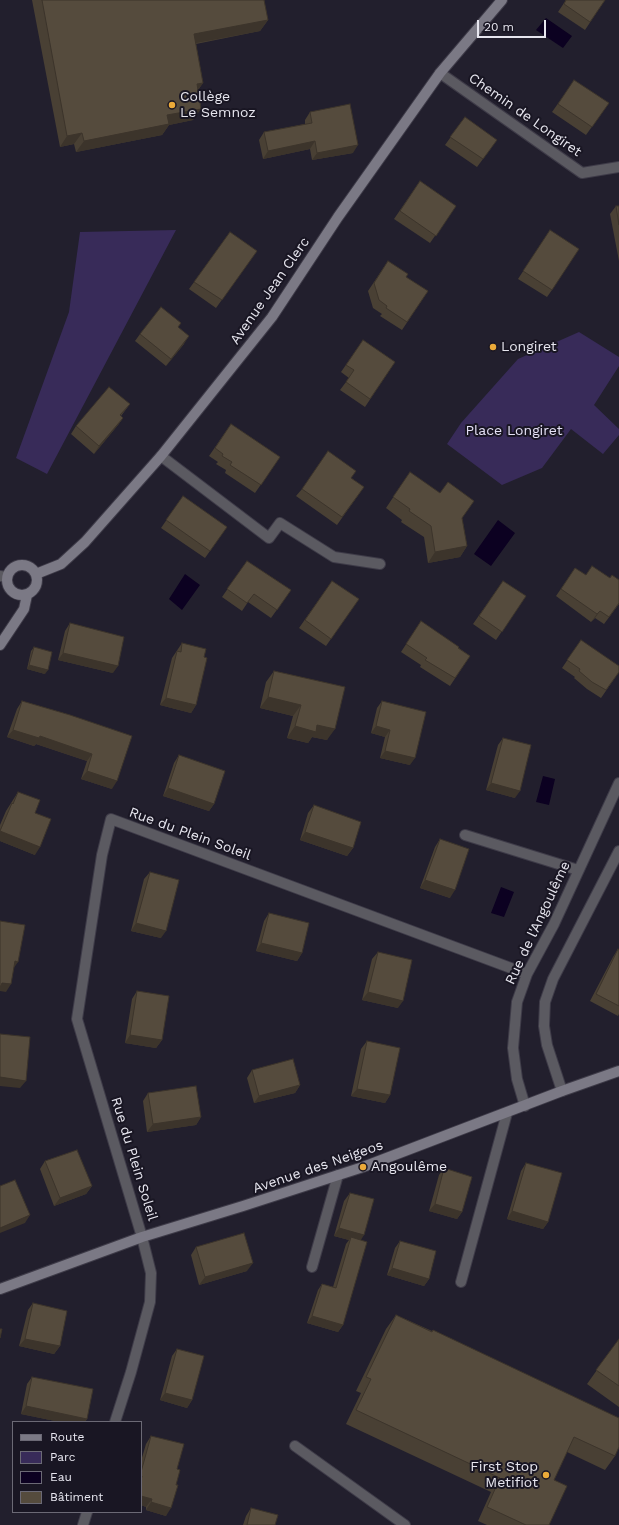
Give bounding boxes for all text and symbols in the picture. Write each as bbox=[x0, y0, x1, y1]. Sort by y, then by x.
scale bar bbox=[479, 12, 548, 38]
text: 20 m bbox=[484, 20, 514, 34]
street label: Chemin de Longiret bbox=[465, 70, 585, 160]
place label: Collège Le Semnoz bbox=[180, 89, 256, 122]
marker: Collège Le Semnoz bbox=[167, 100, 177, 110]
street label: Avenue Jean Clerc bbox=[227, 234, 313, 348]
place label: Longiret bbox=[501, 339, 557, 355]
marker: Longiret bbox=[488, 342, 498, 352]
park label: Place Longiret bbox=[465, 423, 563, 439]
street label: Rue du Plein Soleil bbox=[127, 804, 253, 864]
street label: Rue de l'Angoulême bbox=[502, 859, 574, 987]
street label: Rue du Plein Soleil bbox=[107, 1095, 161, 1223]
street label: Avenue des Neigeos bbox=[251, 1137, 385, 1197]
place label: Angoulême bbox=[371, 1159, 447, 1175]
marker: Angoulême bbox=[358, 1162, 368, 1172]
legend bbox=[12, 1421, 142, 1513]
text: Route bbox=[50, 1430, 84, 1444]
text: Parc bbox=[50, 1450, 76, 1464]
place label: First Stop Metifiot bbox=[470, 1459, 538, 1492]
text: Eau bbox=[50, 1470, 72, 1484]
marker: First Stop Metifiot bbox=[541, 1470, 551, 1480]
text: Bâtiment bbox=[50, 1490, 103, 1504]

